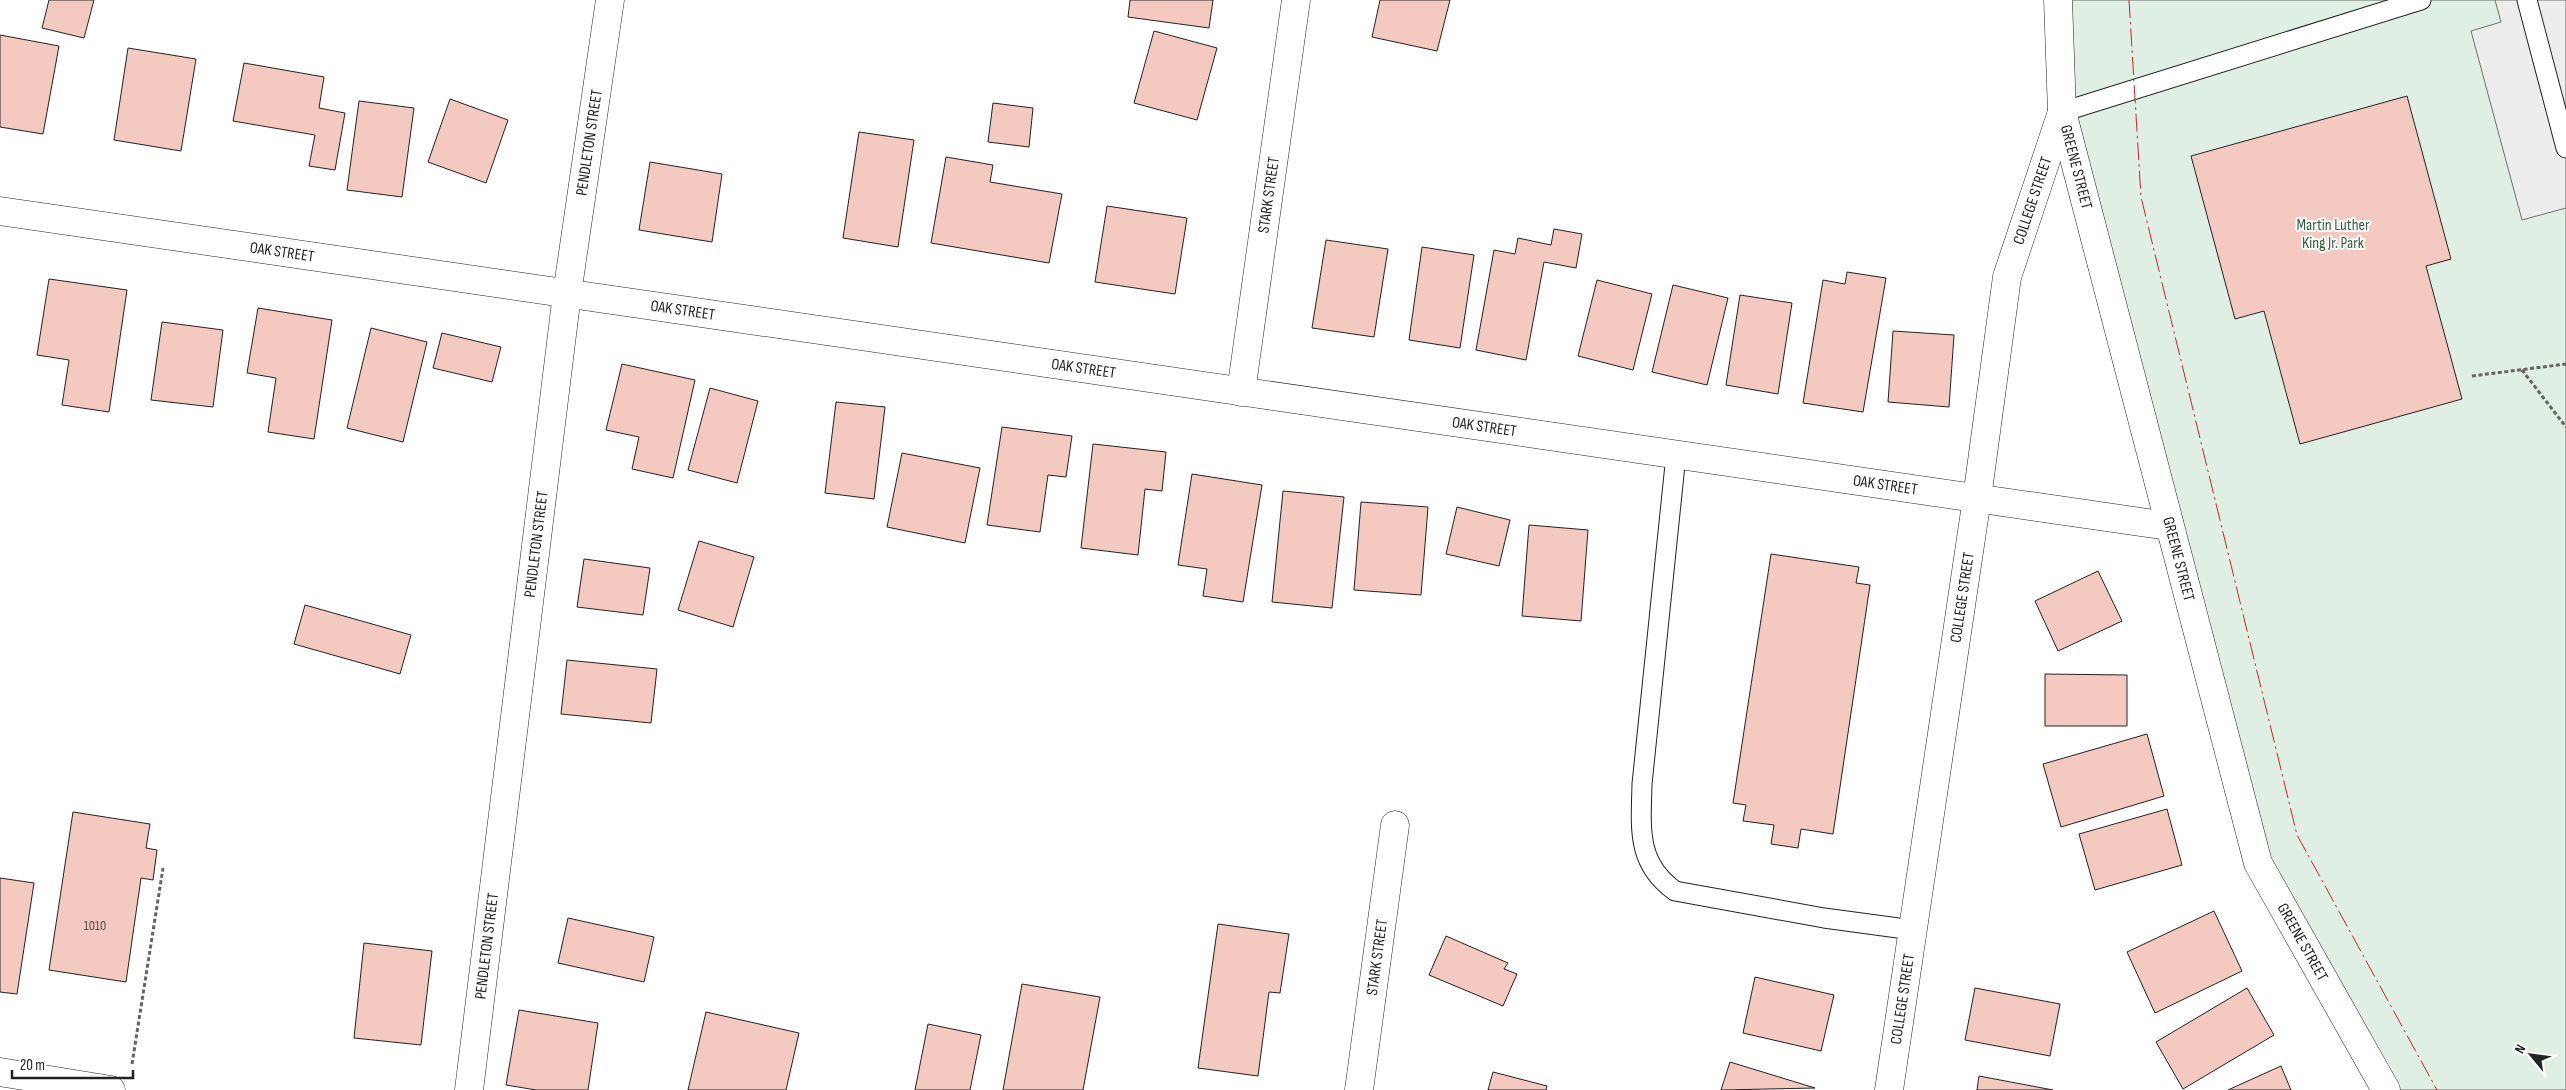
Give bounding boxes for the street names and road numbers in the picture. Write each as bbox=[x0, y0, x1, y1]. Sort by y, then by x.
street label: PENDLETON STREET bbox=[572, 88, 606, 197]
street label: GREENE STREET bbox=[2056, 123, 2097, 212]
street label: COLLEGE STREET bbox=[2009, 154, 2056, 247]
street label: STARK STREET bbox=[1254, 155, 1283, 234]
street label: OAK STREET bbox=[249, 238, 316, 266]
street label: OAK STREET bbox=[649, 296, 717, 324]
street label: OAK STREET bbox=[1050, 354, 1118, 383]
street label: OAK STREET bbox=[1451, 413, 1518, 441]
street label: OAK STREET bbox=[1852, 471, 1919, 499]
street label: PENDLETON STREET bbox=[520, 489, 552, 598]
street label: GREENE STREET bbox=[2159, 515, 2199, 604]
street label: COLLEGE STREET bbox=[1946, 550, 1978, 644]
street label: PENDLETON STREET bbox=[471, 891, 503, 1000]
street label: GREENE STREET bbox=[2273, 900, 2332, 985]
street label: STARK STREET bbox=[1362, 917, 1392, 997]
street label: COLLEGE STREET bbox=[1886, 952, 1919, 1046]

